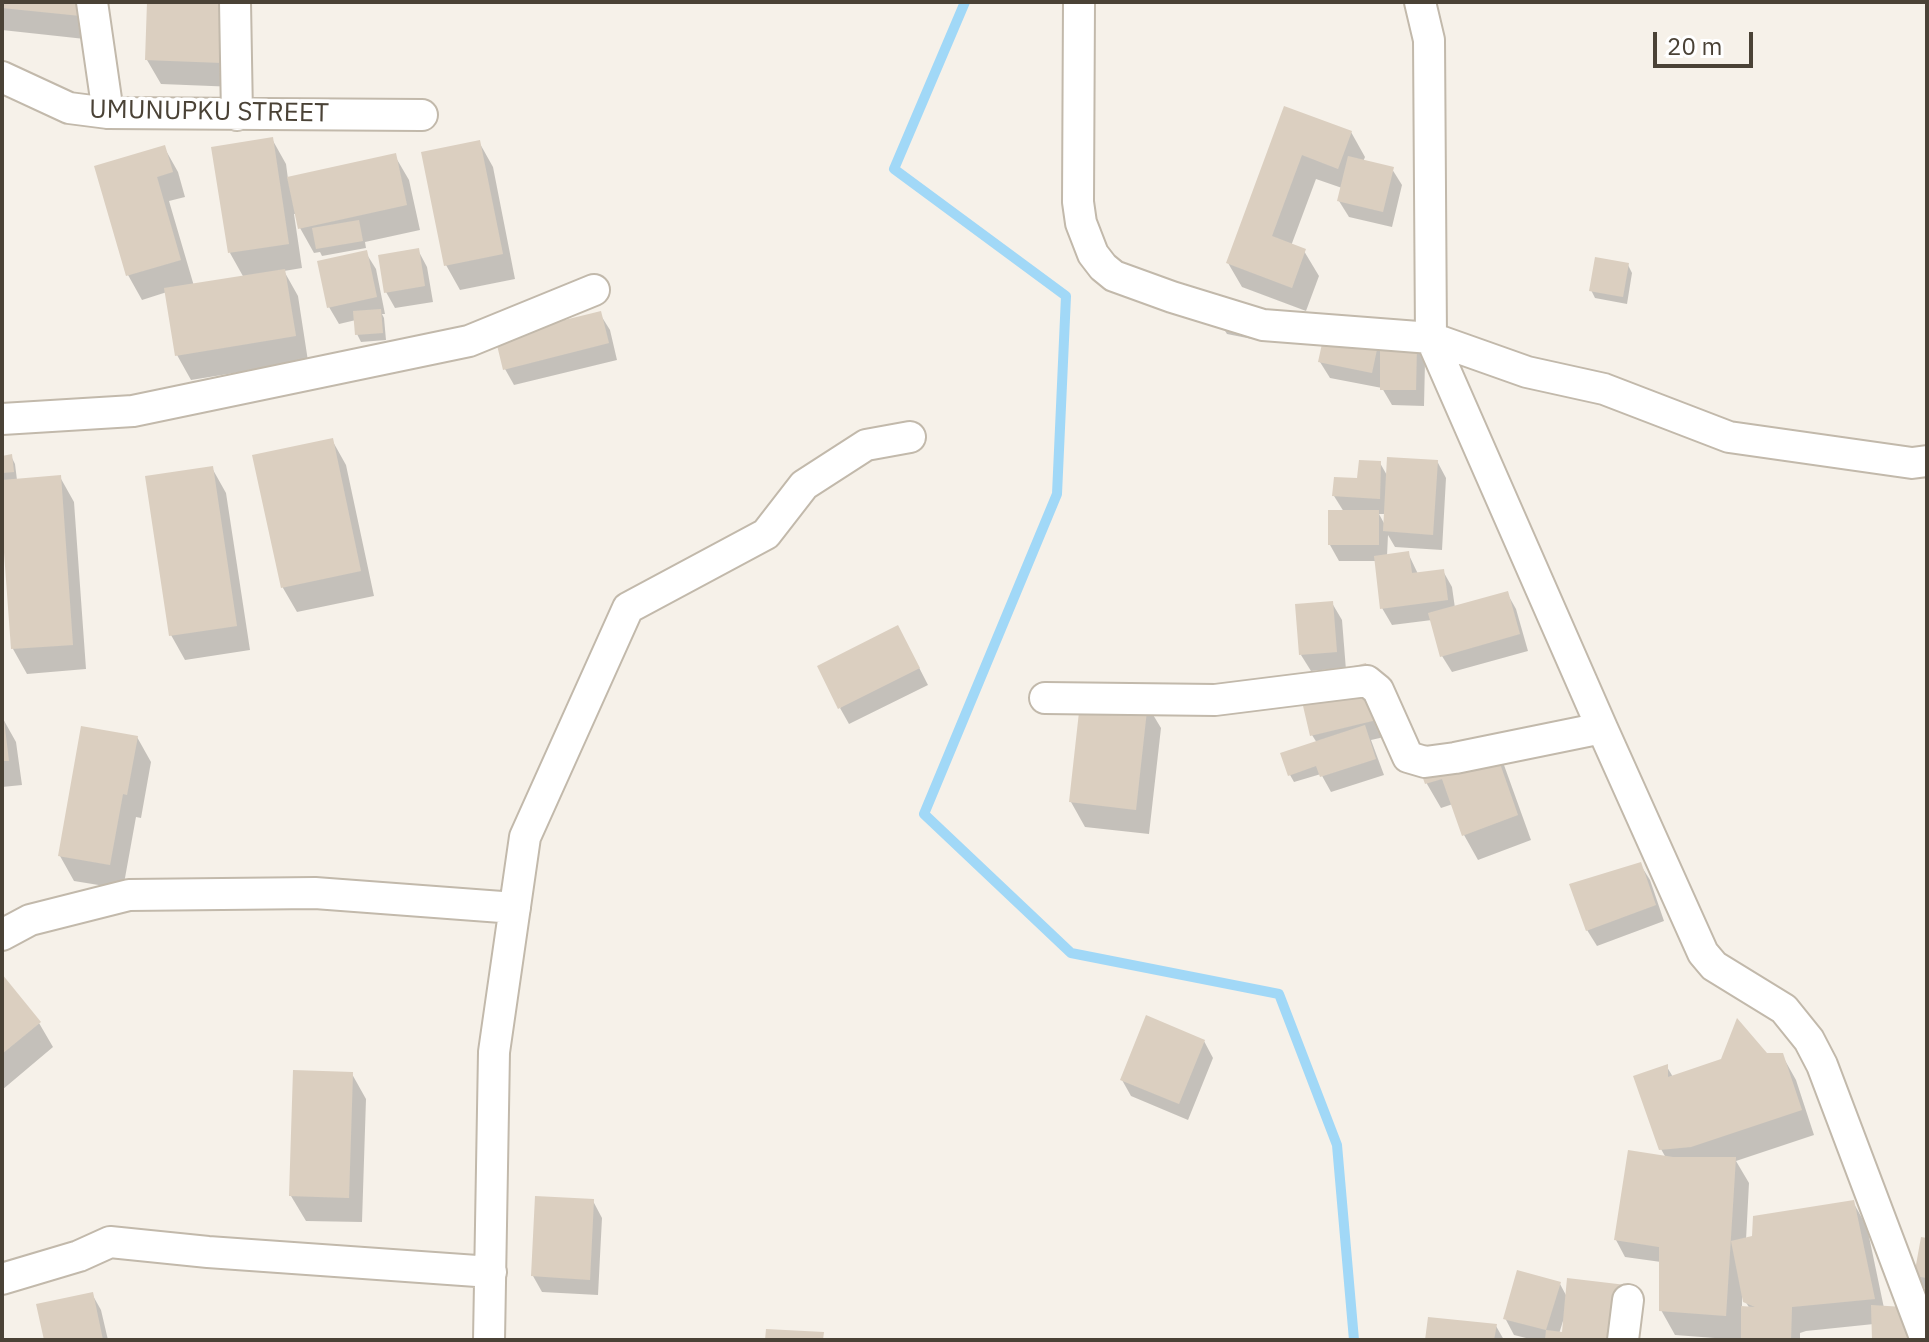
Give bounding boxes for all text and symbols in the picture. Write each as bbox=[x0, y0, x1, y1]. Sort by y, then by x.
scale bar bbox=[1657, 16, 1757, 66]
text: 20 m bbox=[1667, 30, 1722, 62]
street label: UMUNUPKU STREET bbox=[89, 94, 329, 130]

